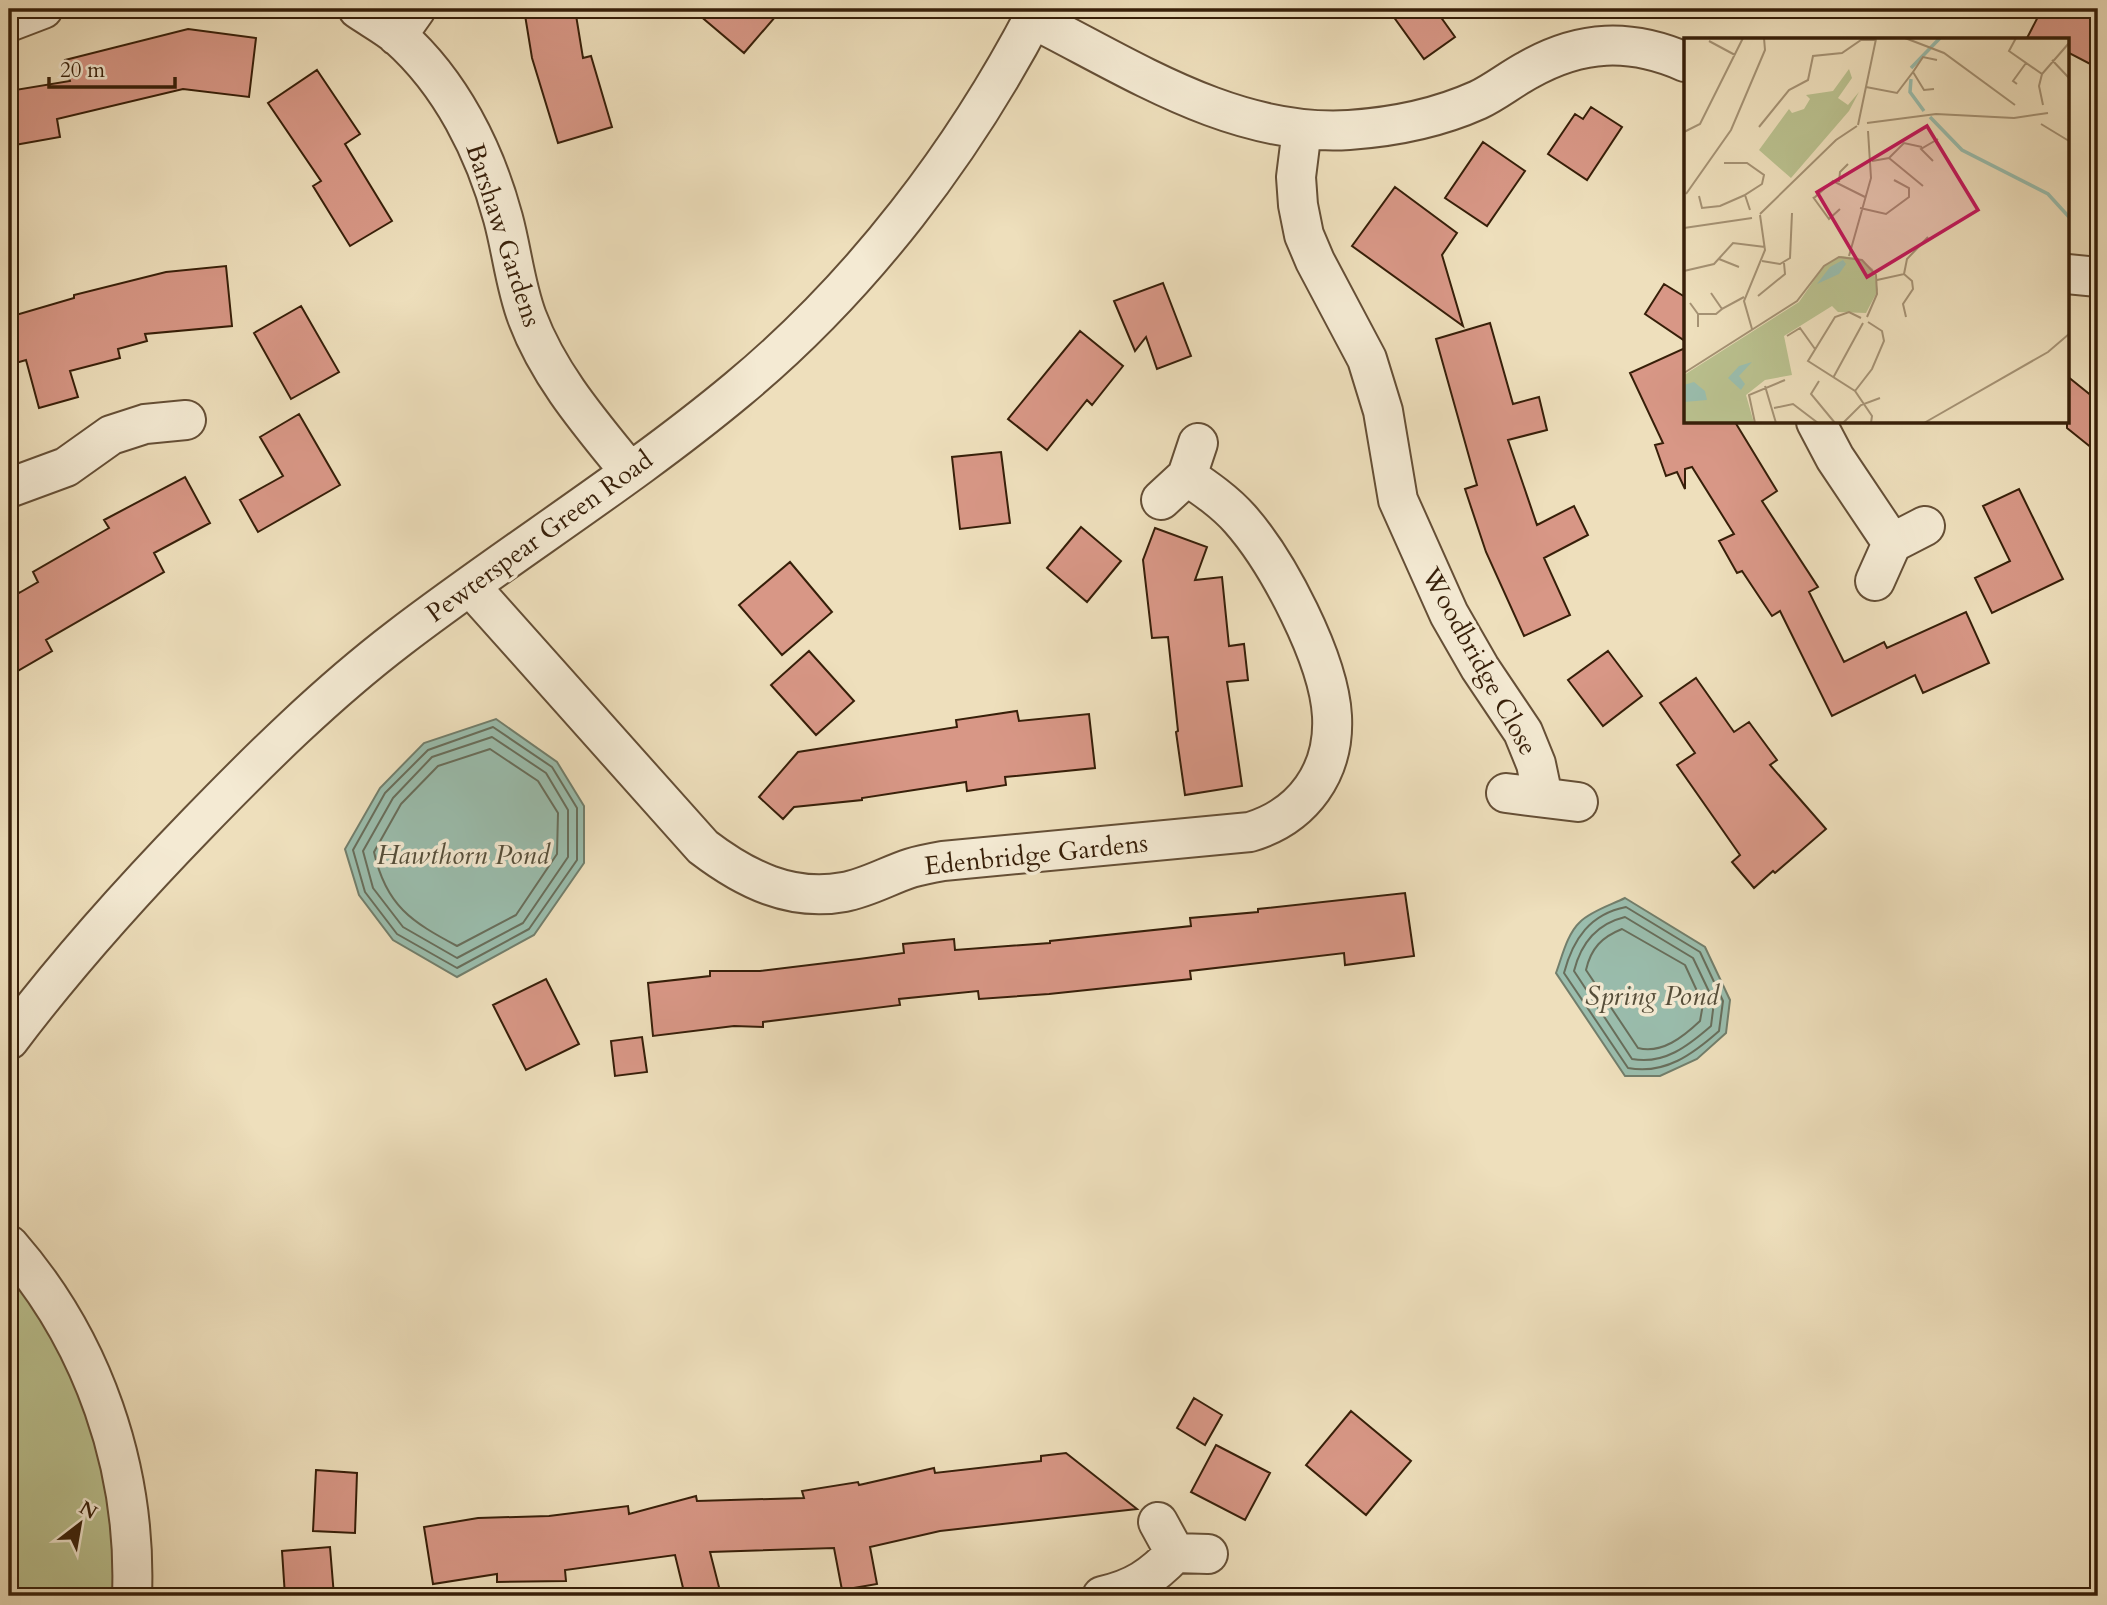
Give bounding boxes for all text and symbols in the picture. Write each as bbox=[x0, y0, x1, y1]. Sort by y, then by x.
inset map bbox=[1684, 38, 2068, 424]
scale bar bbox=[49, 46, 175, 90]
text: 20 m bbox=[60, 56, 105, 85]
street label: Barshaw Gardens bbox=[457, 139, 550, 331]
street label: Pewterspear Green Road bbox=[419, 442, 660, 631]
street label: Woodbridge Close bbox=[1413, 560, 1546, 761]
street label: Edenbridge Gardens bbox=[922, 825, 1150, 884]
water label: Hawthorn Pond bbox=[376, 836, 551, 874]
water label: Spring Pond bbox=[1585, 977, 1721, 1015]
north arrow bbox=[46, 1490, 116, 1560]
text: N bbox=[74, 1495, 102, 1526]

